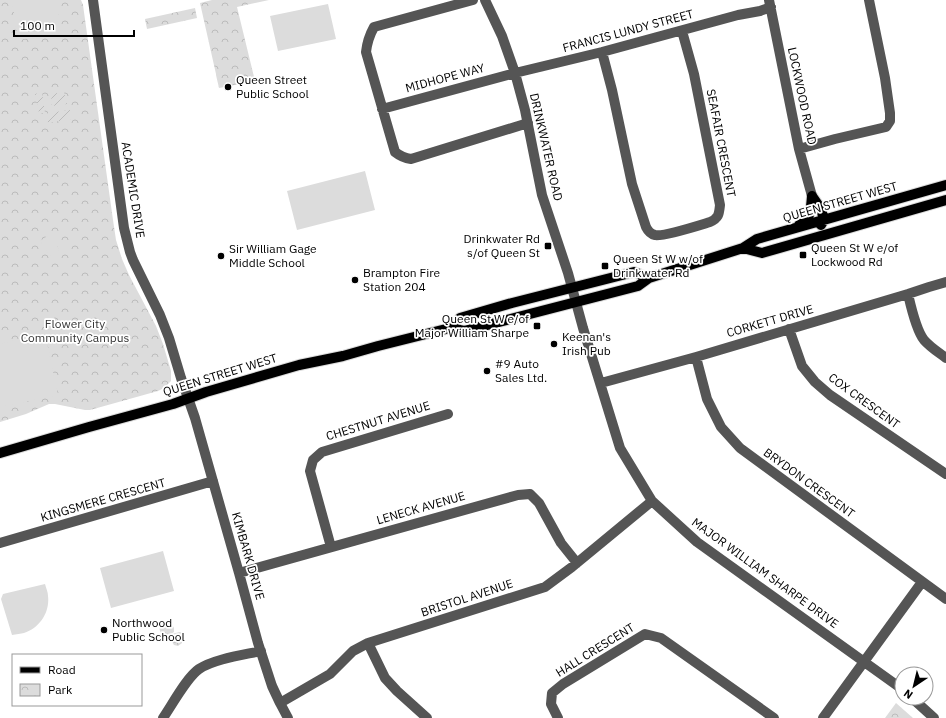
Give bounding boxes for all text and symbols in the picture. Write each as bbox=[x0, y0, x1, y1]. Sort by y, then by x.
street label: FRANCIS LUNDY STREET bbox=[561, 6, 695, 55]
scale bar bbox=[14, 12, 134, 38]
text: 100 m bbox=[20, 18, 55, 33]
street label: LOCKWOOD ROAD bbox=[785, 46, 820, 146]
street label: MIDHOPE WAY bbox=[404, 60, 486, 95]
place label: Queen Street Public School bbox=[236, 72, 309, 101]
marker: Queen Street Public School bbox=[223, 82, 233, 92]
street label: SEAFAIR CRESCENT bbox=[704, 88, 739, 198]
street label: DRINKWATER ROAD bbox=[527, 92, 566, 202]
street label: ACADEMIC DRIVE bbox=[118, 141, 149, 239]
street label: QUEEN STREET WEST bbox=[781, 178, 899, 225]
place label: Drinkwater Rd s/of Queen St bbox=[463, 231, 540, 260]
place label: Queen St W e/of Lockwood Rd bbox=[811, 240, 898, 269]
place label: Sir William Gage Middle School bbox=[229, 241, 317, 270]
marker: Drinkwater Rd s/of Queen St bbox=[543, 241, 553, 251]
marker: Queen St W e/of Lockwood Rd bbox=[798, 250, 808, 260]
marker: Sir William Gage Middle School bbox=[216, 251, 226, 261]
place label: Queen St W w/of Drinkwater Rd bbox=[613, 251, 703, 280]
marker: Queen St W w/of Drinkwater Rd bbox=[600, 261, 610, 271]
place label: Brampton Fire Station 204 bbox=[363, 265, 441, 294]
marker: Brampton Fire Station 204 bbox=[350, 275, 360, 285]
street label: CORKETT DRIVE bbox=[725, 301, 815, 340]
place label: Queen St W e/of Major William Sharpe bbox=[415, 311, 529, 340]
park label: Flower City Community Campus bbox=[21, 316, 130, 345]
marker: Queen St W e/of Major William Sharpe bbox=[532, 321, 542, 331]
place label: Keenan's Irish Pub bbox=[562, 329, 611, 358]
marker: Keenan's Irish Pub bbox=[549, 339, 559, 349]
street label: QUEEN STREET WEST bbox=[161, 350, 279, 399]
place label: #9 Auto Sales Ltd. bbox=[495, 356, 547, 385]
marker: #9 Auto Sales Ltd. bbox=[482, 366, 492, 376]
street label: COX CRESCENT bbox=[826, 370, 903, 432]
street label: CHESTNUT AVENUE bbox=[324, 398, 432, 443]
street label: BRYDON CRESCENT bbox=[761, 445, 858, 521]
street label: KINGSMERE CRESCENT bbox=[39, 474, 167, 525]
street label: LENECK AVENUE bbox=[375, 488, 467, 527]
street label: KIMBARK DRIVE bbox=[229, 510, 268, 601]
street label: MAJOR WILLIAM SHARPE DRIVE bbox=[689, 514, 842, 631]
street label: BRISTOL AVENUE bbox=[419, 576, 515, 620]
place label: Northwood Public School bbox=[112, 615, 185, 644]
street label: HALL CRESCENT bbox=[553, 619, 637, 680]
marker: Northwood Public School bbox=[99, 625, 109, 635]
legend bbox=[12, 654, 142, 706]
text: Road bbox=[48, 662, 76, 677]
north arrow bbox=[894, 666, 934, 706]
text: Park bbox=[48, 682, 73, 697]
text: N bbox=[901, 686, 916, 702]

